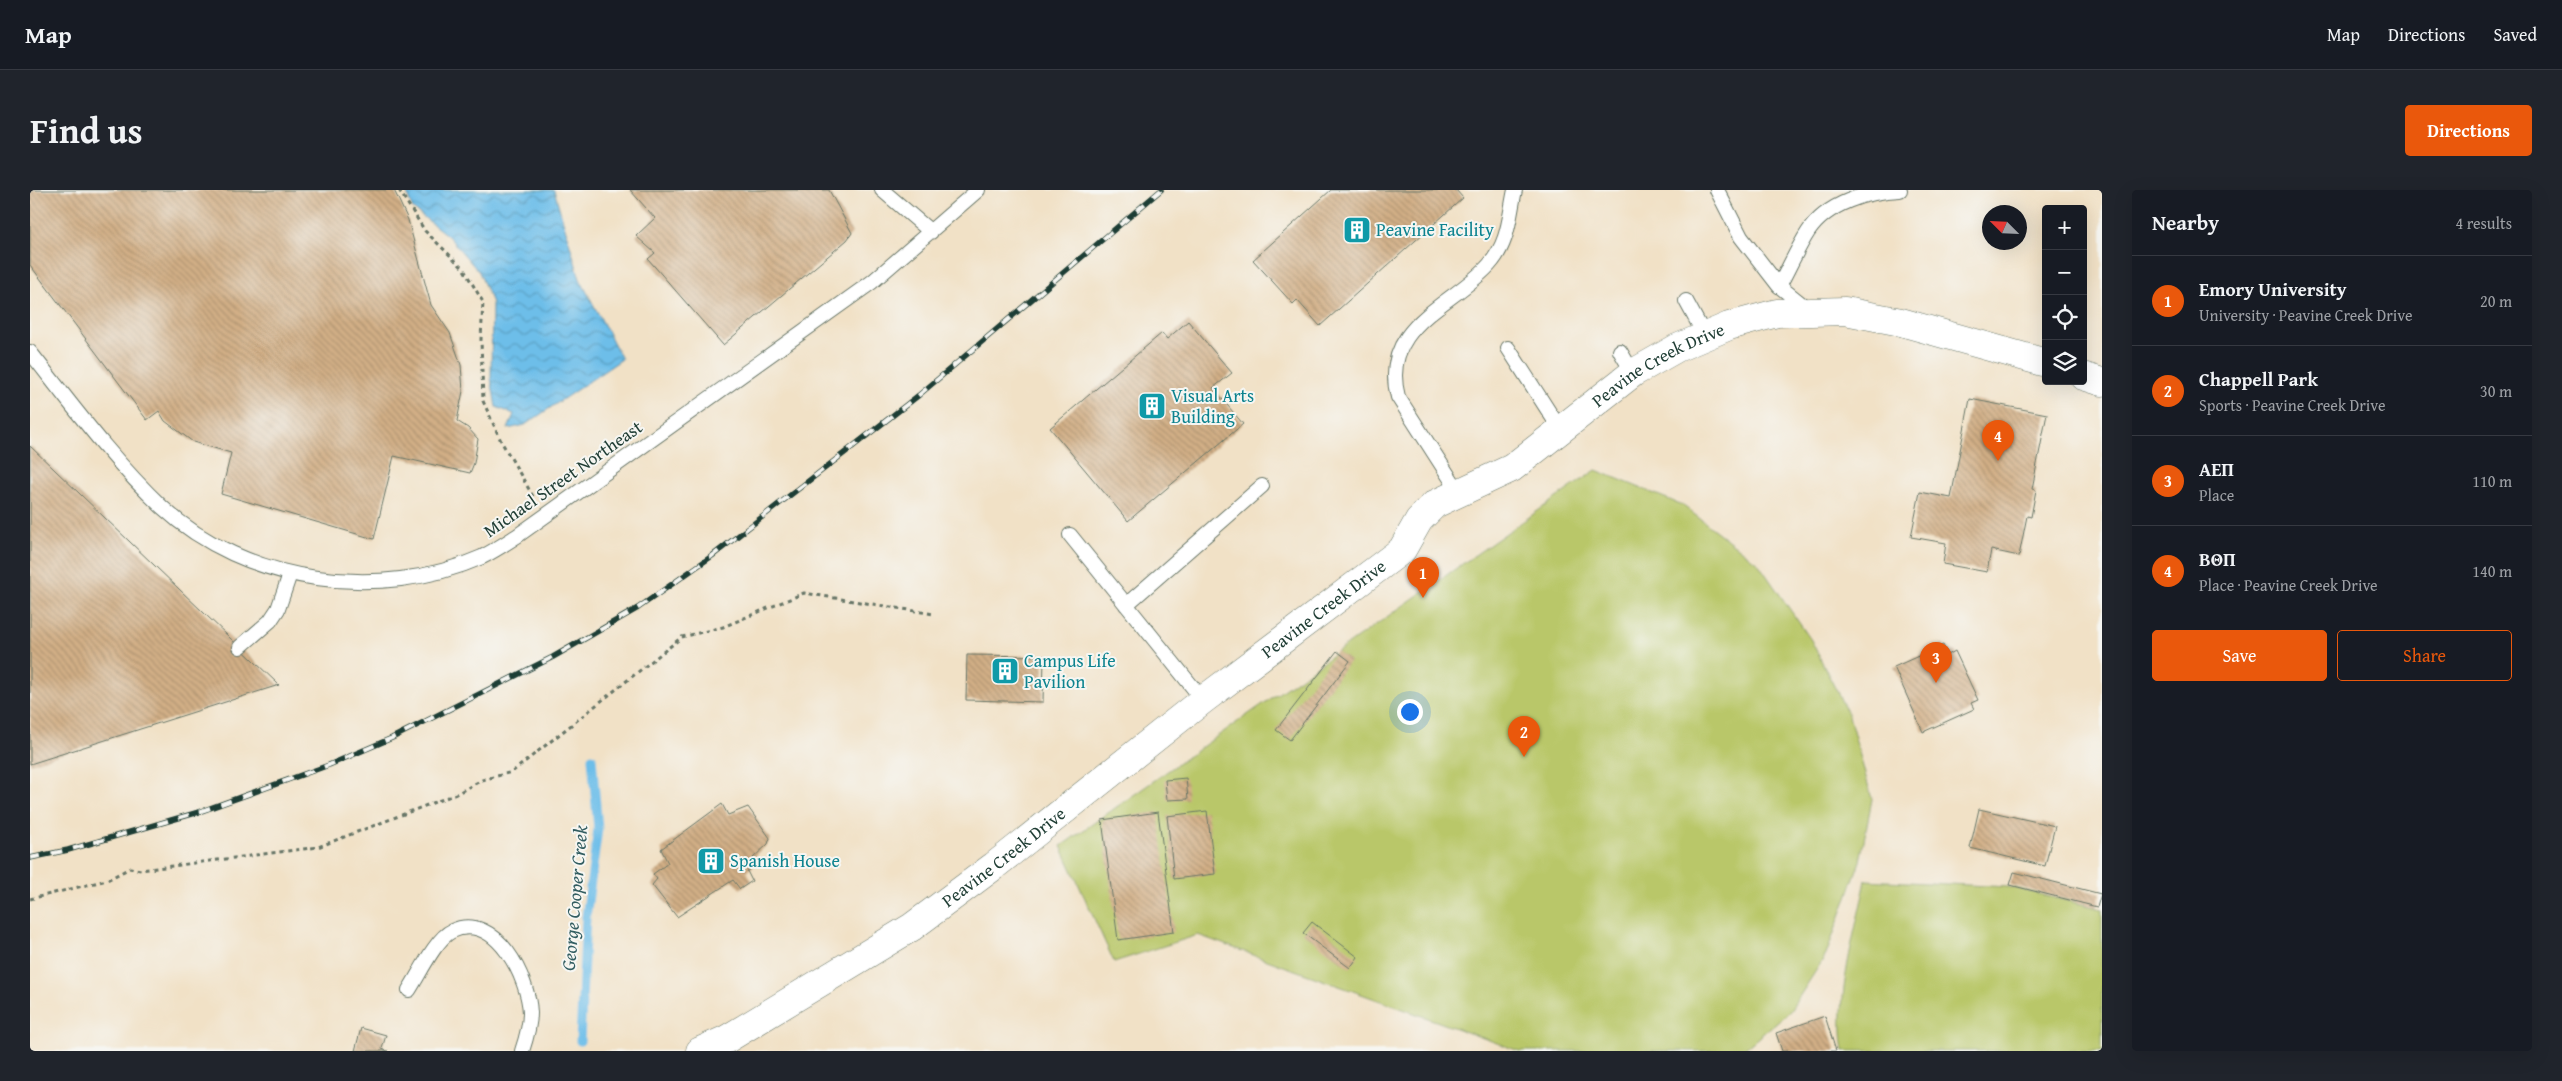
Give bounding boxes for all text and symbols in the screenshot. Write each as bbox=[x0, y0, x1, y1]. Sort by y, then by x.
text: Map bbox=[25, 17, 72, 52]
text: Map bbox=[2327, 21, 2360, 48]
text: Directions bbox=[2388, 21, 2465, 48]
text: Saved bbox=[2493, 21, 2537, 48]
text: Find us bbox=[30, 105, 143, 156]
button: Directions bbox=[2405, 105, 2532, 156]
north arrow bbox=[1982, 205, 2027, 250]
map controls bbox=[2042, 205, 2087, 385]
button: + bbox=[2042, 205, 2087, 250]
text: Nearby bbox=[2152, 207, 2219, 238]
text: 4 results bbox=[2455, 211, 2512, 235]
building icon: Peavine Facility bbox=[1342, 215, 1372, 245]
place label: Peavine Facility bbox=[1376, 216, 1494, 243]
button: − bbox=[2042, 250, 2087, 295]
text: Emory University bbox=[2199, 275, 2346, 303]
text: 1 bbox=[2164, 289, 2172, 313]
text: 20 m bbox=[2480, 289, 2512, 313]
button: locate bbox=[2042, 295, 2087, 340]
text: University · Peavine Creek Drive bbox=[2199, 303, 2412, 327]
street label: Peavine Creek Drive bbox=[1586, 315, 1729, 414]
button: layers bbox=[2042, 340, 2087, 385]
text: Chappell Park bbox=[2199, 365, 2318, 393]
text: 2 bbox=[2164, 379, 2172, 403]
text: 30 m bbox=[2480, 379, 2512, 403]
place label: Visual Arts Building bbox=[1171, 382, 1254, 430]
building icon: Visual Arts Building bbox=[1137, 391, 1167, 421]
text: Sports · Peavine Creek Drive bbox=[2199, 393, 2385, 417]
street label: Michael Street Northeast bbox=[478, 413, 648, 544]
pin: 4 bbox=[1982, 420, 2014, 461]
text: ΑΕΠ bbox=[2199, 455, 2234, 483]
text: 3 bbox=[2164, 469, 2172, 493]
text: 110 m bbox=[2472, 469, 2512, 493]
text: Place bbox=[2199, 483, 2234, 507]
text: ΒΘΠ bbox=[2199, 545, 2236, 573]
street label: Peavine Creek Drive bbox=[1255, 553, 1392, 665]
pin: 1 bbox=[1407, 557, 1439, 598]
text: 4 bbox=[2164, 559, 2172, 583]
text: 140 m bbox=[2472, 559, 2512, 583]
text: Place · Peavine Creek Drive bbox=[2199, 573, 2377, 597]
button: Save bbox=[2152, 630, 2327, 681]
button: Share bbox=[2337, 630, 2512, 681]
pin: 3 bbox=[1920, 642, 1952, 683]
place label: Campus Life Pavilion bbox=[1024, 647, 1116, 695]
building icon: Campus Life Pavilion bbox=[990, 656, 1020, 686]
your location bbox=[1397, 699, 1423, 725]
pin: 2 bbox=[1508, 716, 1540, 757]
street label: Peavine Creek Drive bbox=[936, 800, 1071, 914]
water label: George Cooper Creek bbox=[554, 824, 594, 972]
building icon: Spanish House bbox=[696, 846, 726, 876]
place label: Spanish House bbox=[730, 847, 840, 874]

